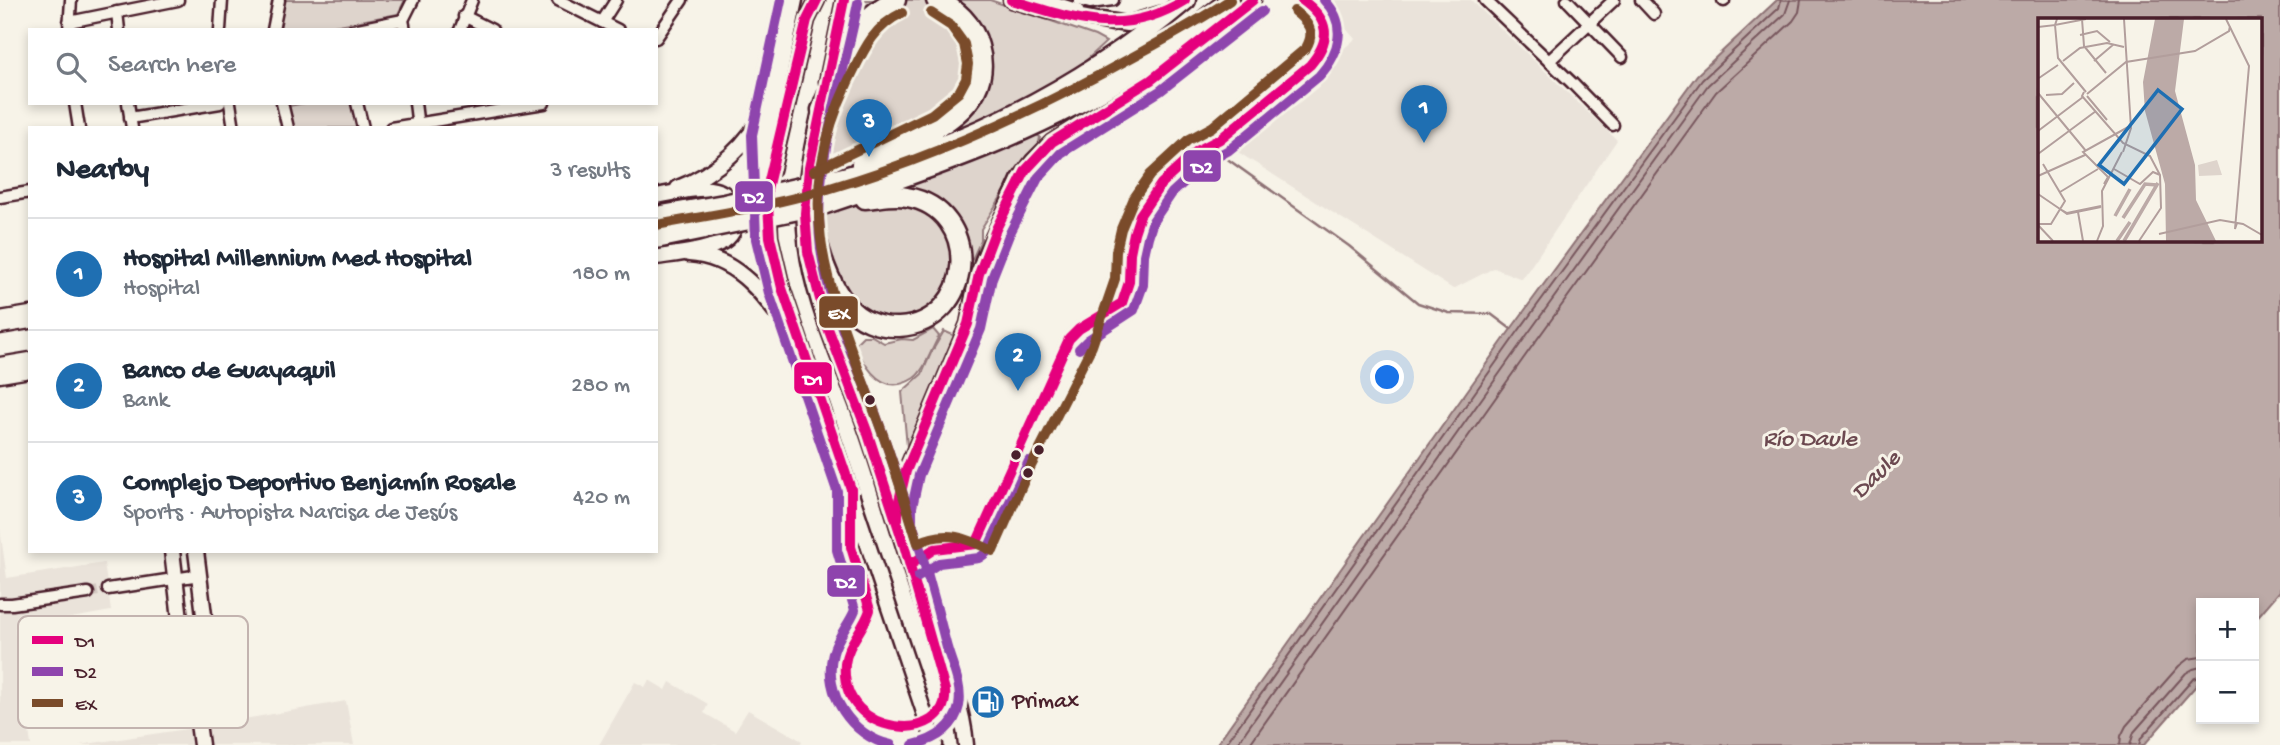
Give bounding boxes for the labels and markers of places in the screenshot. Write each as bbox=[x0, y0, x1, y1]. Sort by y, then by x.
pin: 1 bbox=[1401, 85, 1447, 143]
pin: 3 bbox=[846, 99, 892, 157]
pin: 2 bbox=[995, 333, 1041, 391]
unlabelled marker bbox=[863, 393, 877, 407]
unlabelled marker bbox=[1032, 443, 1046, 457]
unlabelled marker bbox=[1009, 448, 1023, 462]
unlabelled marker bbox=[1021, 466, 1035, 480]
fuel station icon: Primax bbox=[969, 683, 1007, 721]
place label: Primax bbox=[1011, 689, 1079, 716]

